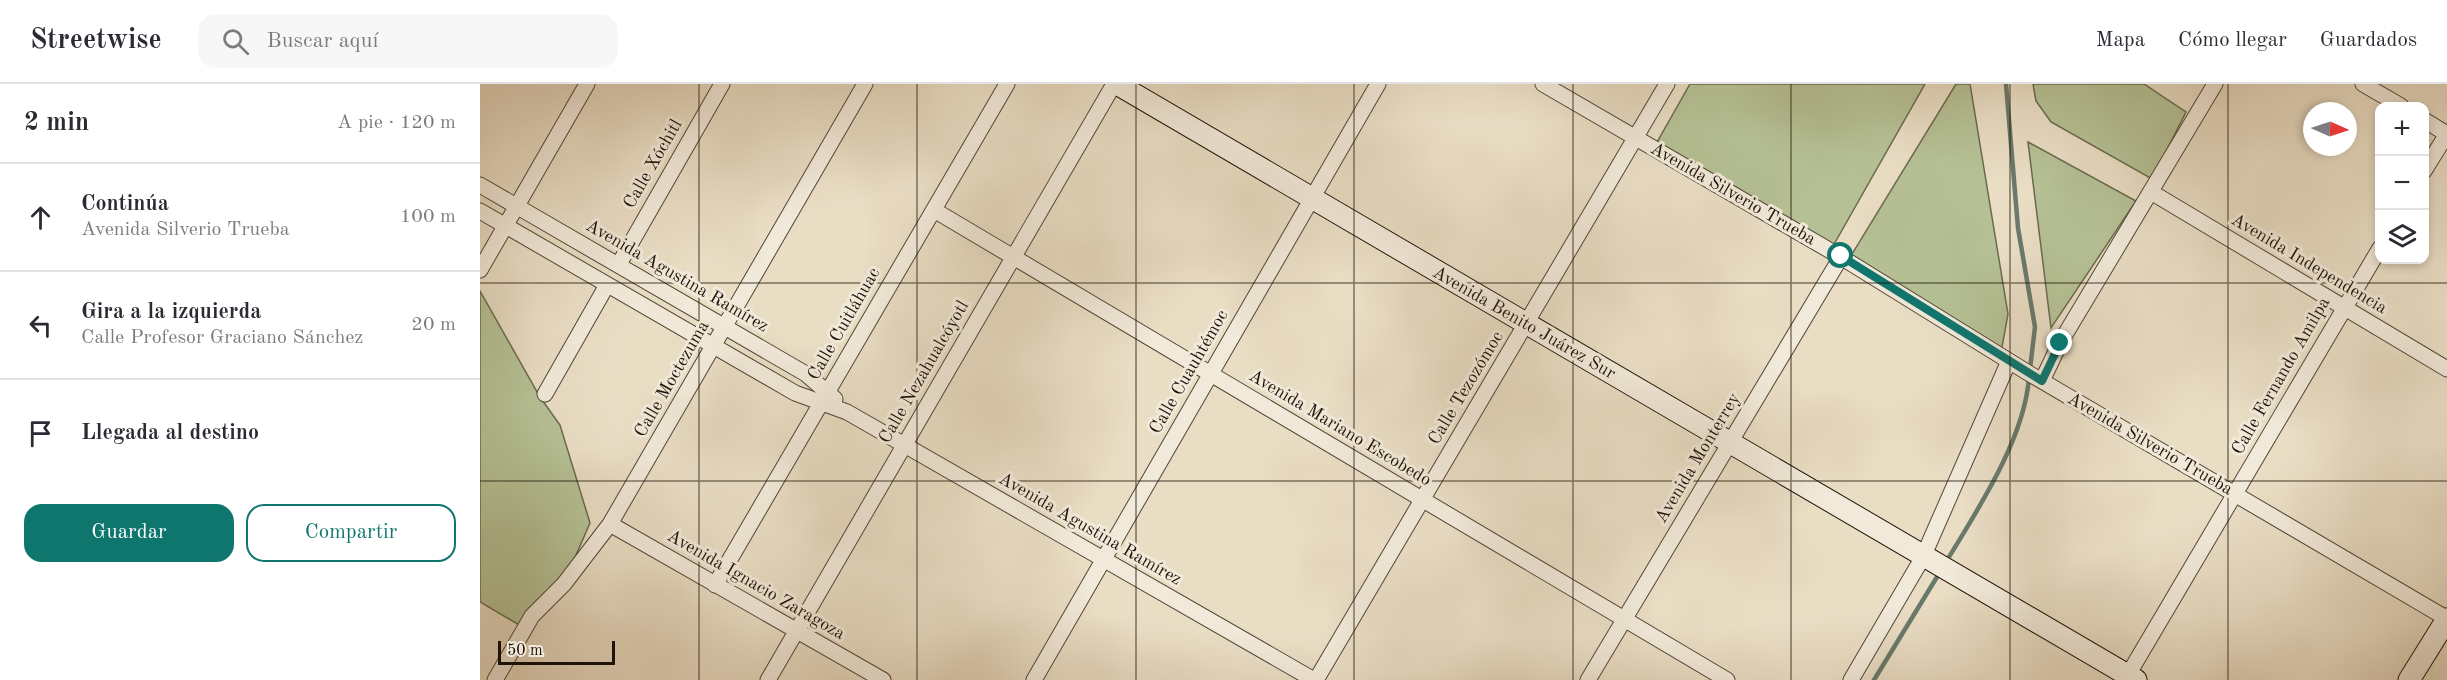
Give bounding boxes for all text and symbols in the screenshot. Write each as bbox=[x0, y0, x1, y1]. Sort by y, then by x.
search box bbox=[198, 14, 618, 68]
icon: search bbox=[219, 25, 252, 58]
text: Streetwise bbox=[30, 27, 162, 55]
text: Buscar aquí bbox=[267, 30, 378, 52]
text: Mapa bbox=[2096, 30, 2145, 51]
text: Cómo llegar bbox=[2178, 30, 2287, 51]
text: Guardados bbox=[2320, 30, 2417, 51]
north arrow bbox=[2303, 102, 2357, 156]
map controls bbox=[2375, 102, 2429, 264]
button: + bbox=[2375, 102, 2429, 156]
text: 2 min bbox=[24, 110, 89, 136]
text: A pie · 120 m bbox=[337, 113, 456, 133]
street label: Calle Xóchitl bbox=[620, 116, 686, 212]
street label: Avenida Silverio Trueba bbox=[1647, 139, 1819, 249]
button: − bbox=[2375, 156, 2429, 210]
text: Continúa bbox=[81, 193, 169, 215]
icon: ahead bbox=[24, 201, 57, 234]
text: 100 m bbox=[400, 207, 456, 227]
street label: Avenida Independencia bbox=[2228, 210, 2390, 318]
button: layers bbox=[2375, 210, 2429, 264]
street label: Avenida Agustina Ramírez bbox=[583, 216, 771, 336]
text: Avenida Silverio Trueba bbox=[81, 220, 290, 240]
route start bbox=[1827, 242, 1853, 268]
street label: Avenida Benito Juárez Sur bbox=[1429, 263, 1619, 383]
street label: Calle Cuitláhuac bbox=[805, 265, 884, 383]
street label: Calle Fernando Amilpa bbox=[2229, 294, 2333, 458]
street label: Calle Nezahualcóyotl bbox=[876, 297, 972, 446]
text: Gira a la izquierda bbox=[81, 301, 261, 323]
street label: Calle Cuauhtémoc bbox=[1146, 307, 1232, 437]
icon: left bbox=[24, 309, 57, 342]
text: 20 m bbox=[411, 315, 456, 335]
street label: Calle Moctezuma bbox=[631, 318, 713, 440]
text: Calle Profesor Graciano Sánchez bbox=[81, 328, 363, 348]
street label: Calle Tezozómoc bbox=[1425, 328, 1507, 448]
route end bbox=[2046, 329, 2072, 355]
street label: Avenida Mariano Escobedo bbox=[1246, 366, 1434, 490]
street label: Avenida Monterrey bbox=[1652, 389, 1744, 526]
street label: Avenida Silverio Trueba bbox=[2064, 389, 2236, 499]
icon: arrive bbox=[24, 417, 57, 450]
text: Llegada al destino bbox=[81, 422, 259, 444]
street label: Avenida Agustina Ramírez bbox=[996, 469, 1184, 589]
button: Guardar bbox=[24, 504, 234, 562]
button: Compartir bbox=[246, 504, 456, 562]
street label: Avenida Ignacio Zaragoza bbox=[664, 527, 848, 643]
scale bar bbox=[498, 638, 615, 666]
text: 50 m bbox=[507, 643, 543, 659]

